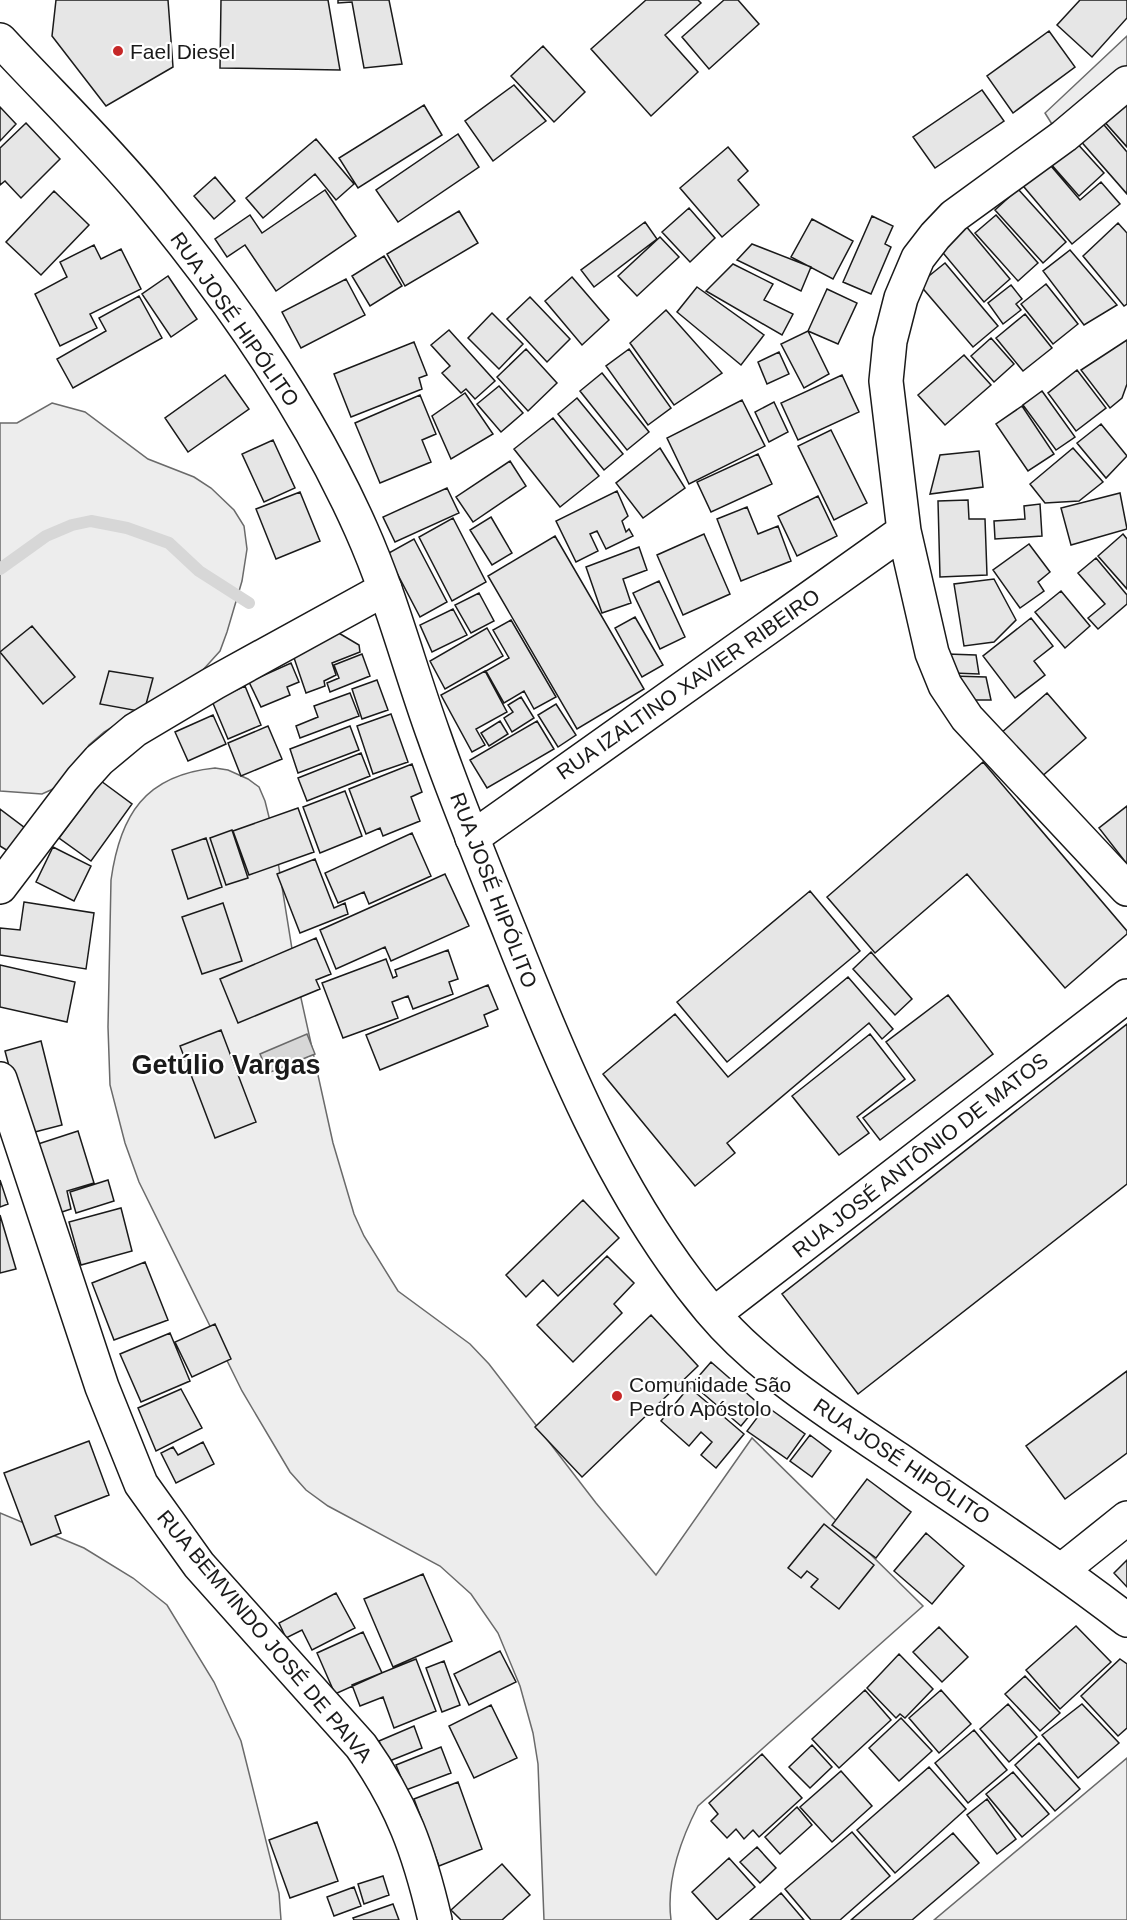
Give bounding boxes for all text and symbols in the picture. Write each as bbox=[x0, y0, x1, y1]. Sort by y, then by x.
place label: Fael Diesel bbox=[130, 40, 235, 63]
marker: Fael Diesel bbox=[111, 44, 125, 58]
street label: RUA JOSÉ HIPÓLITO bbox=[166, 227, 304, 411]
street label: RUA IZALTINO XAVIER RIBEIRO bbox=[552, 584, 824, 784]
street label: RUA JOSÉ HIPÓLITO bbox=[446, 789, 542, 991]
street label: RUA JOSÉ ANTÔNIO DE MATOS bbox=[788, 1048, 1052, 1262]
district label: Getúlio Vargas bbox=[131, 1050, 321, 1080]
place label: Comunidade São Pedro Apóstolo bbox=[629, 1373, 791, 1420]
marker: Comunidade São Pedro Apóstolo bbox=[610, 1389, 624, 1403]
street label: RUA JOSÉ HIPÓLITO bbox=[810, 1393, 994, 1529]
street label: RUA BEMVINDO JOSÉ DE PAIVA bbox=[153, 1506, 377, 1766]

